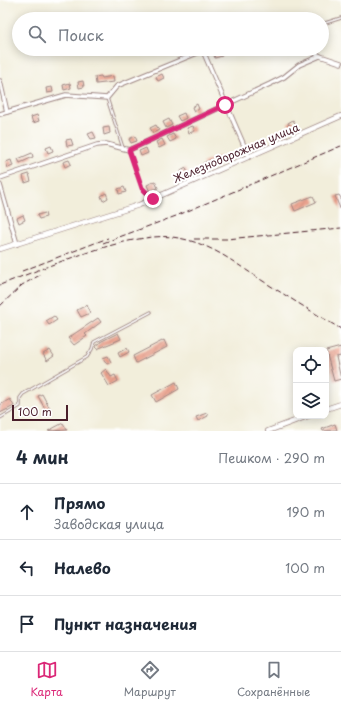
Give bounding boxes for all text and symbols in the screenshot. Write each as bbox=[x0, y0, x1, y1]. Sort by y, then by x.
search box bbox=[12, 12, 329, 56]
icon: search bbox=[26, 23, 48, 45]
text: Поиск bbox=[58, 23, 104, 46]
route start bbox=[216, 96, 234, 114]
street label: Железнодорожная улица bbox=[170, 118, 302, 187]
route end bbox=[144, 190, 162, 208]
map controls bbox=[293, 347, 329, 419]
button: locate bbox=[293, 347, 329, 383]
button: layers bbox=[293, 383, 329, 419]
scale bar bbox=[12, 403, 68, 422]
text: 100 m bbox=[18, 403, 52, 420]
text: 4 мин bbox=[16, 444, 69, 470]
text: Пешком · 290 m bbox=[218, 448, 325, 467]
text: Прямо bbox=[54, 491, 105, 514]
icon: ahead bbox=[16, 501, 38, 523]
text: 190 m bbox=[286, 502, 325, 521]
text: Заводская улица bbox=[54, 514, 164, 533]
text: Налево bbox=[54, 556, 111, 579]
icon: left bbox=[16, 557, 38, 579]
text: 100 m bbox=[285, 558, 325, 577]
text: Пункт назначения bbox=[54, 612, 197, 635]
icon: arrive bbox=[16, 613, 38, 635]
tab: Карта bbox=[31, 659, 63, 700]
tab: Маршрут bbox=[124, 659, 176, 700]
tab: Сохранённые bbox=[237, 659, 310, 700]

